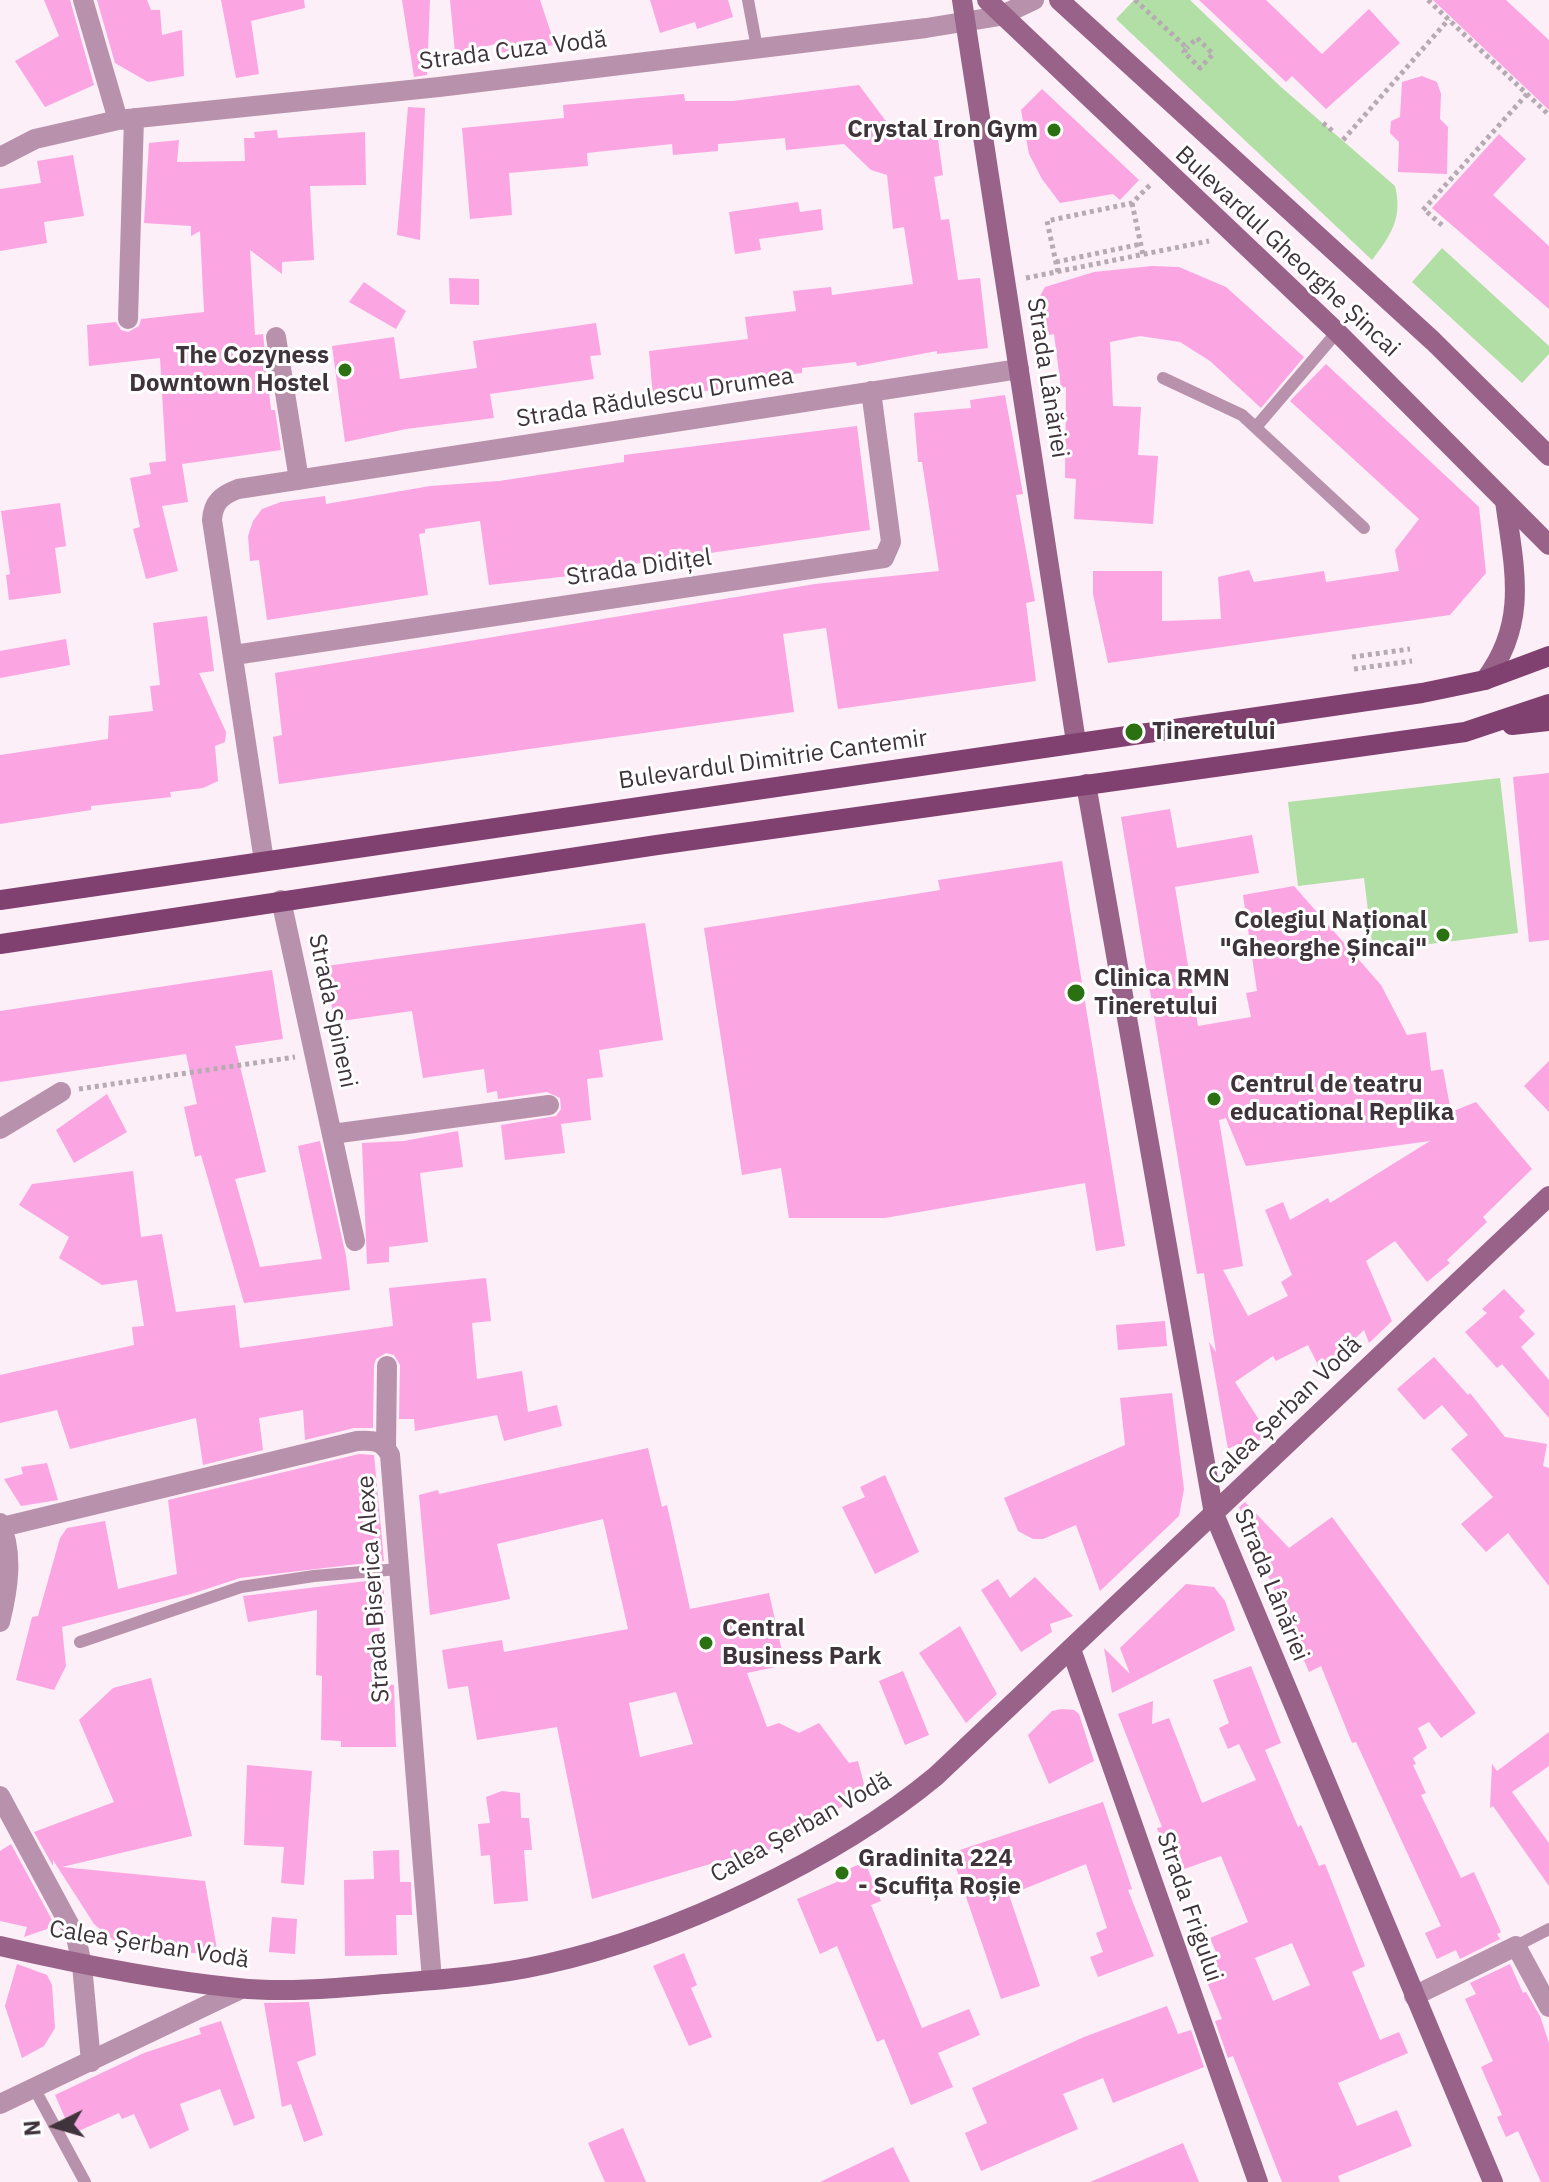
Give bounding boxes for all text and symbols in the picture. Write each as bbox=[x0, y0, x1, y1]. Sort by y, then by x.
street label: Strada Cuza Vodă bbox=[418, 25, 608, 77]
place label: Crystal Iron Gym bbox=[847, 116, 1038, 144]
marker: Crystal Iron Gym bbox=[1045, 121, 1063, 139]
street label: Bulevardul Gheorghe Șincai bbox=[1169, 140, 1405, 364]
street label: Strada Lânăriei bbox=[1020, 296, 1074, 460]
place label: The Cozyness Downtown Hostel bbox=[129, 342, 329, 398]
marker: The Cozyness Downtown Hostel bbox=[336, 361, 354, 379]
street label: Strada Rădulescu Drumea bbox=[514, 362, 796, 434]
street label: Strada Didițel bbox=[565, 544, 713, 592]
place label: Tineretului bbox=[1152, 718, 1276, 746]
marker: Tineretului bbox=[1123, 721, 1145, 743]
street label: Bulevardul Dimitrie Cantemir bbox=[617, 724, 929, 796]
place label: Colegiul Național "Gheorghe Șincai" bbox=[1220, 907, 1427, 963]
marker: Colegiul Național "Gheorghe Șincai" bbox=[1434, 926, 1452, 944]
street label: Strada Spineni bbox=[302, 931, 362, 1091]
place label: Clinica RMN Tineretului bbox=[1094, 965, 1230, 1021]
marker: Clinica RMN Tineretului bbox=[1065, 982, 1087, 1004]
place label: Centrul de teatru educational Replika bbox=[1230, 1071, 1454, 1127]
marker: Centrul de teatru educational Replika bbox=[1205, 1090, 1223, 1108]
street label: Calea Șerban Vodă bbox=[1202, 1331, 1368, 1491]
street label: Strada Biserica Alexe bbox=[352, 1474, 396, 1704]
street label: Strada Lânăriei bbox=[1227, 1505, 1315, 1665]
place label: Central Business Park bbox=[722, 1615, 881, 1671]
marker: Central Business Park bbox=[697, 1634, 715, 1652]
street label: Calea Șerban Vodă bbox=[706, 1766, 896, 1890]
street label: Strada Frigului bbox=[1150, 1828, 1228, 1986]
place label: Gradinita 224 - Scufița Roșie bbox=[858, 1845, 1021, 1901]
marker: Gradinita 224 - Scufița Roșie bbox=[833, 1864, 851, 1882]
street label: Calea Șerban Vodă bbox=[47, 1915, 251, 1975]
north arrow bbox=[16, 2086, 96, 2166]
text: N bbox=[16, 2119, 47, 2137]

